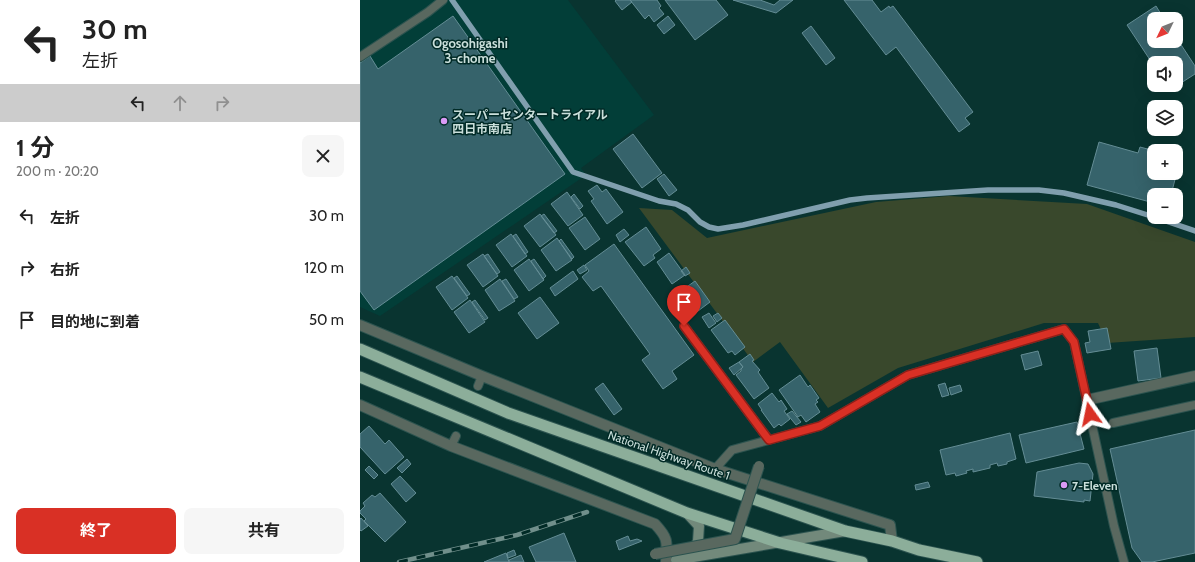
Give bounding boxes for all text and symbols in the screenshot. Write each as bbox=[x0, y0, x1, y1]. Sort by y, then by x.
text: 30 m bbox=[82, 12, 148, 46]
north arrow bbox=[1147, 12, 1183, 48]
map controls bbox=[1147, 12, 1183, 224]
icon: left bbox=[16, 16, 68, 68]
district label: Ogosohigashi 3-chome bbox=[432, 35, 508, 66]
text: 左折 bbox=[82, 50, 118, 72]
button: sound bbox=[1147, 56, 1183, 92]
icon: left bbox=[127, 92, 149, 114]
icon: ahead bbox=[169, 92, 191, 114]
icon: right bbox=[211, 92, 233, 114]
button: layers bbox=[1147, 100, 1183, 136]
place label: スーパーセンタートライアル 四日市南店 bbox=[452, 107, 608, 136]
marker: スーパーセンタートライアル 四日市南店 bbox=[439, 116, 449, 126]
text: 1 分 bbox=[16, 133, 54, 162]
button: close bbox=[302, 135, 344, 177]
button: + bbox=[1147, 144, 1183, 180]
text: 200 m · 20:20 bbox=[16, 163, 99, 179]
button: − bbox=[1147, 188, 1183, 224]
icon: left bbox=[16, 205, 38, 227]
text: 30 m bbox=[309, 207, 344, 225]
text: 左折 bbox=[50, 209, 80, 227]
icon: right bbox=[16, 257, 38, 279]
text: 120 m bbox=[304, 259, 344, 277]
text: 右折 bbox=[50, 261, 80, 279]
pin bbox=[667, 285, 701, 326]
icon: arrive bbox=[673, 291, 695, 313]
icon: arrive bbox=[16, 309, 38, 331]
text: 50 m bbox=[309, 311, 344, 329]
text: 目的地に到着 bbox=[50, 313, 140, 331]
position arrow bbox=[1069, 393, 1111, 435]
street label: National Highway Route 1 bbox=[606, 427, 732, 483]
place label: 7-Eleven bbox=[1072, 478, 1118, 493]
marker: 7-Eleven bbox=[1059, 480, 1069, 490]
button: 終了 bbox=[16, 508, 176, 554]
button: 共有 bbox=[184, 508, 344, 554]

